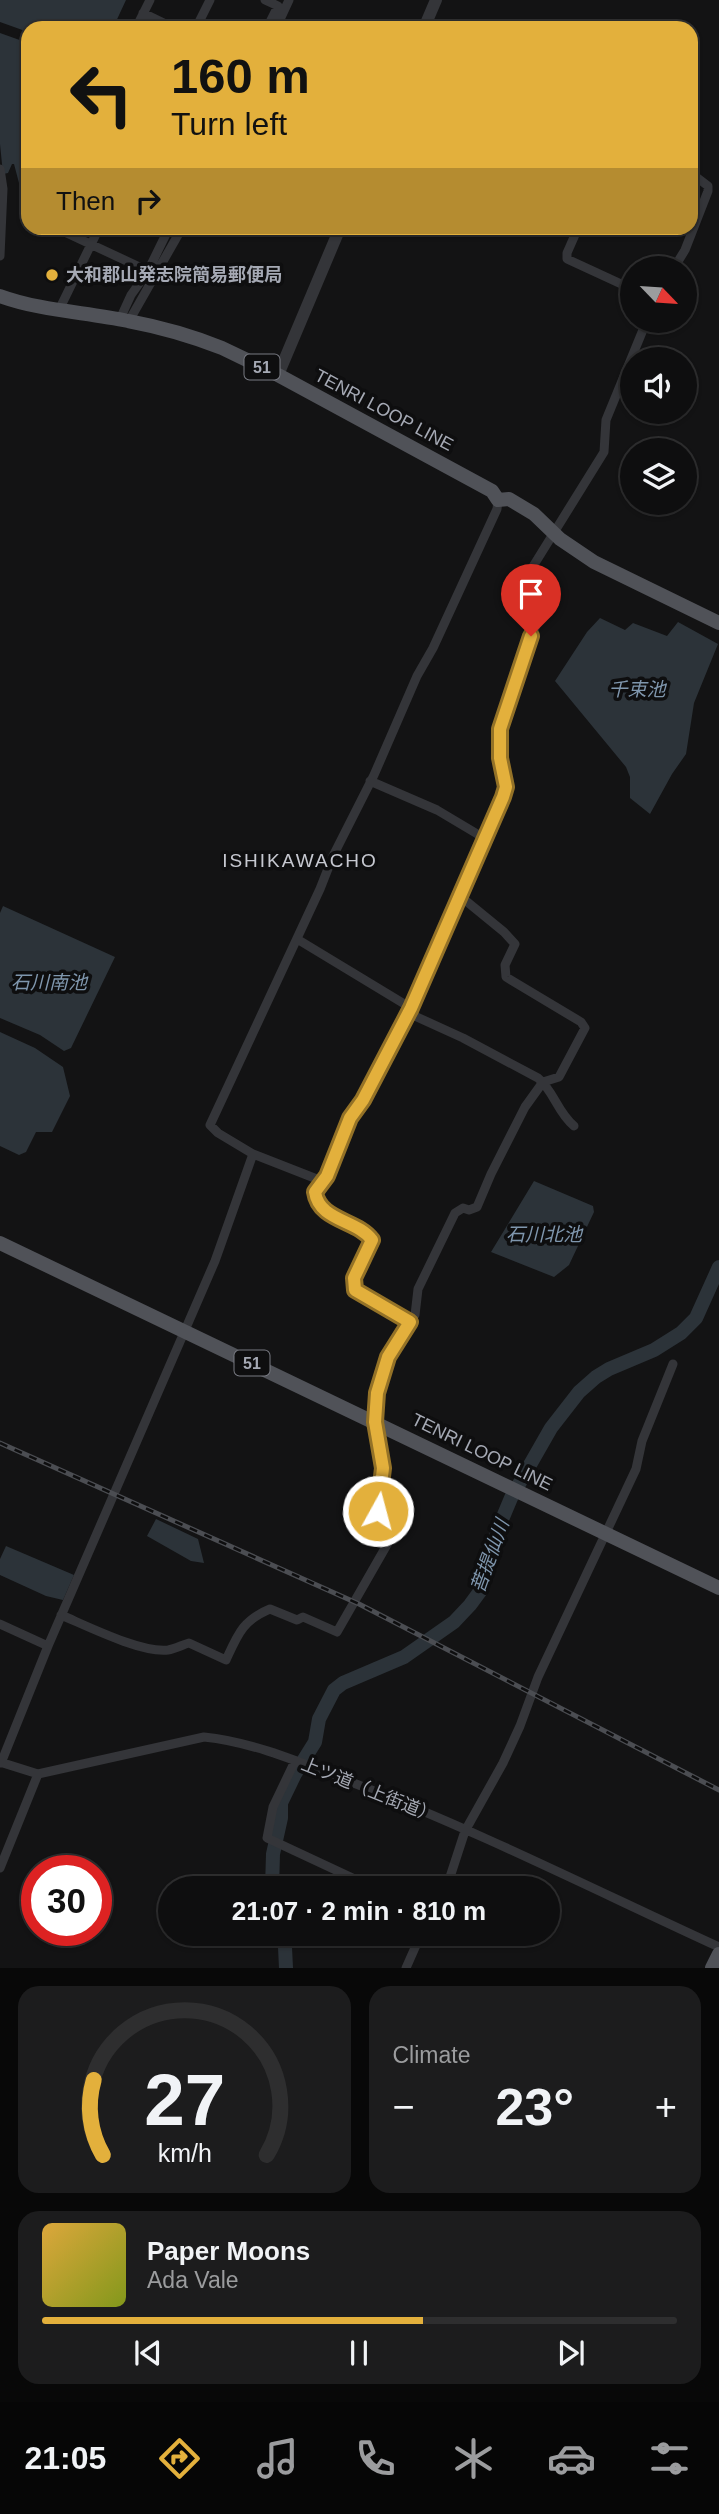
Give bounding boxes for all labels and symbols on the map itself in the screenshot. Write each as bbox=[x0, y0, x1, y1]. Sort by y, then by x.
north arrow bbox=[620, 256, 696, 332]
place label: 大和郡山発志院簡易郵便局 bbox=[66, 265, 282, 285]
marker: 大和郡山発志院簡易郵便局 bbox=[44, 267, 60, 283]
road number: 51 bbox=[244, 354, 280, 380]
street label: TENRI LOOP LINE bbox=[311, 365, 457, 455]
pin bbox=[501, 564, 561, 636]
water label: 千束池 bbox=[608, 679, 667, 700]
district label: ISHIKAWACHO bbox=[222, 850, 378, 871]
water label: 石川南池 bbox=[11, 972, 89, 993]
water label: 石川北池 bbox=[506, 1224, 584, 1245]
road number: 51 bbox=[234, 1350, 270, 1376]
street label: TENRI LOOP LINE bbox=[409, 1409, 555, 1495]
position arrow bbox=[341, 1474, 415, 1548]
water label: 菩提仙川 bbox=[467, 1515, 514, 1595]
street label: 上ツ道（上街道） bbox=[298, 1754, 440, 1826]
speed limit sign: 30 bbox=[21, 1855, 112, 1946]

